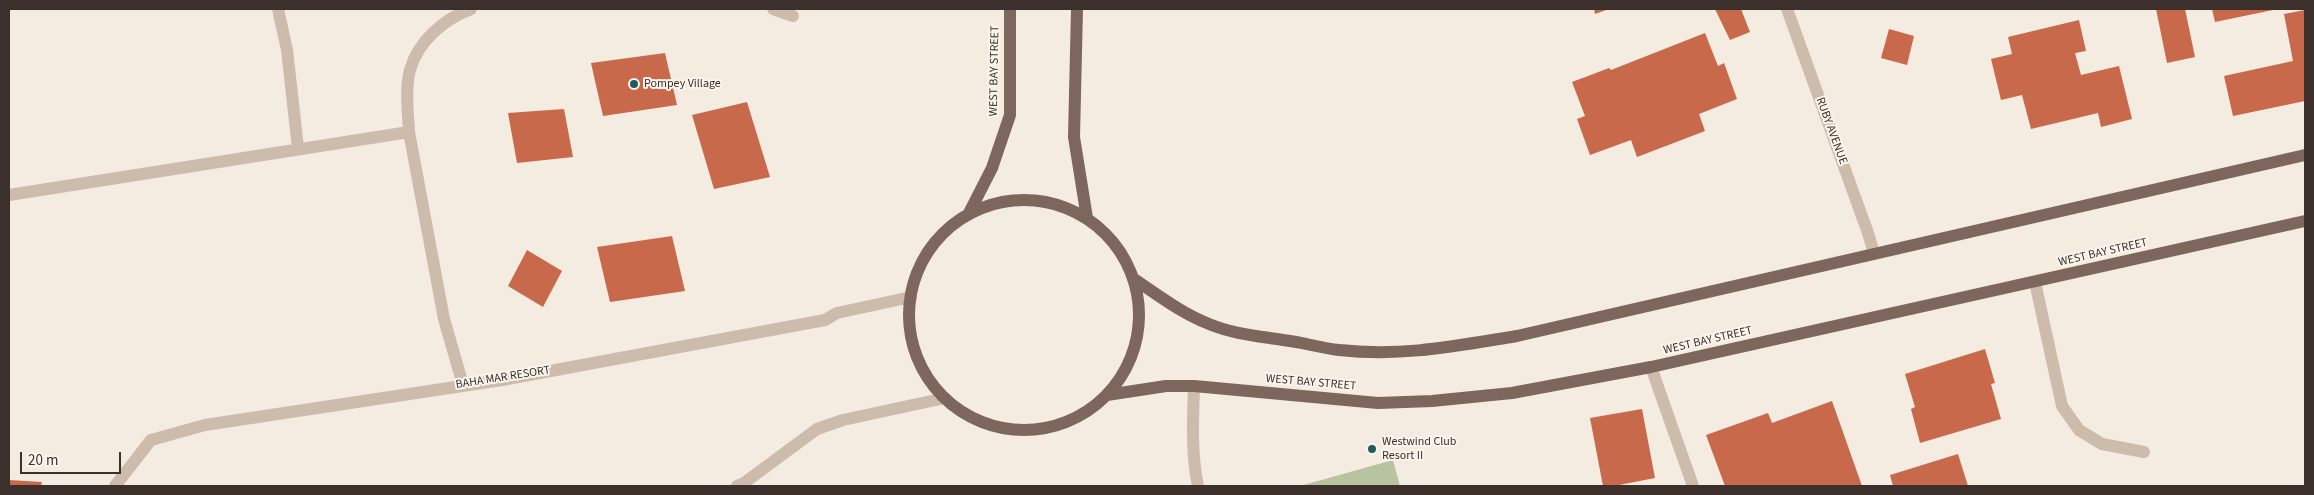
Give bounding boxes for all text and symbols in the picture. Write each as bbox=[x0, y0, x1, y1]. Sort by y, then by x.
street label: WEST BAY STREET bbox=[987, 25, 1003, 117]
place label: Pompey Village bbox=[644, 77, 721, 91]
marker: Pompey Village bbox=[628, 78, 640, 90]
street label: RUBY AVENUE bbox=[1812, 96, 1850, 166]
street label: WEST BAY STREET bbox=[2057, 236, 2149, 270]
street label: WEST BAY STREET bbox=[1662, 324, 1754, 358]
street label: BAHA MAR RESORT bbox=[455, 363, 551, 393]
street label: WEST BAY STREET bbox=[1265, 372, 1357, 394]
place label: Westwind Club Resort II bbox=[1382, 435, 1457, 463]
scale bar bbox=[22, 442, 124, 474]
marker: Westwind Club Resort II bbox=[1366, 443, 1378, 455]
text: 20 m bbox=[28, 450, 58, 471]

